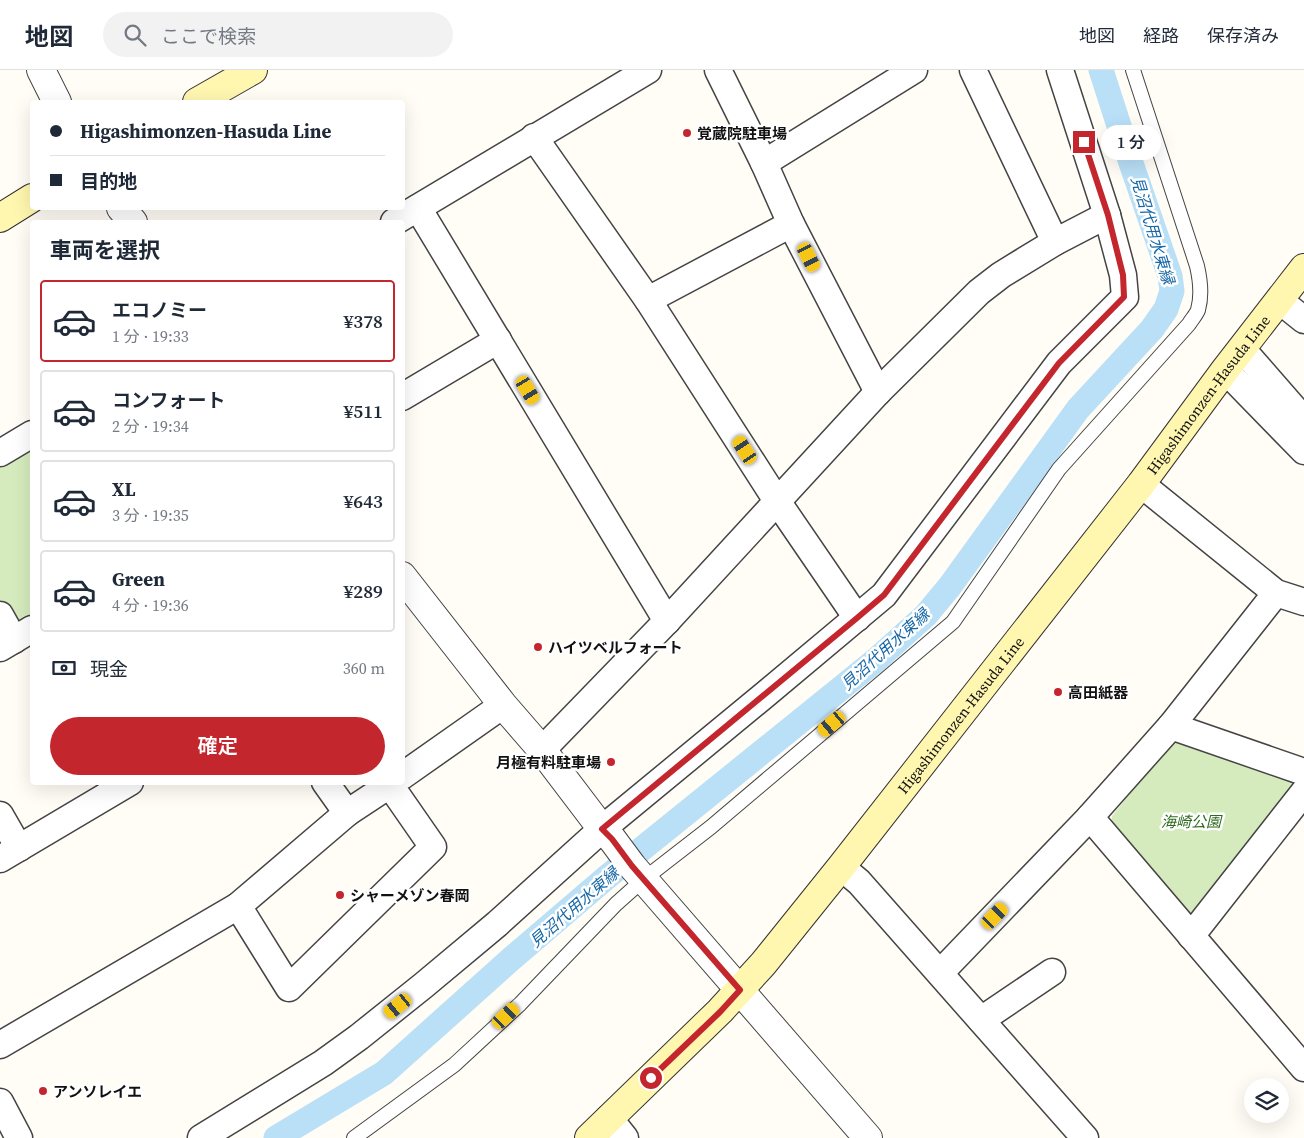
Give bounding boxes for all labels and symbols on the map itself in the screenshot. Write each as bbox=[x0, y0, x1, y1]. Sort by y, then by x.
place label: 覚蔵院駐車場 bbox=[697, 123, 787, 144]
callout: 1 分 bbox=[1102, 124, 1162, 160]
marker: 覚蔵院駐車場 bbox=[681, 127, 693, 139]
route end bbox=[1073, 131, 1095, 153]
water label: 見沼代用水東縁 bbox=[1126, 173, 1180, 289]
car bbox=[795, 240, 822, 274]
street label: Higashimonzen-Hasuda Line bbox=[1141, 310, 1275, 478]
car bbox=[513, 373, 542, 407]
car bbox=[730, 433, 759, 467]
water label: 見沼代用水東縁 bbox=[836, 602, 935, 695]
street label: Higashimonzen-Hasuda Line bbox=[892, 631, 1029, 798]
place label: ハイツベルフォート bbox=[548, 637, 683, 658]
marker: ハイツベルフォート bbox=[532, 641, 544, 653]
place label: 高田紙器 bbox=[1068, 682, 1129, 703]
marker: 高田紙器 bbox=[1052, 686, 1064, 698]
car bbox=[815, 709, 848, 739]
place label: 月極有料駐車場 bbox=[496, 752, 601, 773]
marker: 月極有料駐車場 bbox=[605, 756, 617, 768]
park label: 海崎公園 bbox=[1161, 811, 1223, 832]
water label: 見沼代用水東縁 bbox=[525, 861, 625, 952]
place label: シャーメゾン春岡 bbox=[350, 885, 469, 906]
marker: シャーメゾン春岡 bbox=[334, 889, 346, 901]
car bbox=[979, 900, 1010, 932]
car bbox=[381, 991, 414, 1021]
car bbox=[489, 1000, 522, 1032]
route start bbox=[640, 1067, 662, 1089]
place label: アンソレイエ bbox=[53, 1081, 142, 1102]
marker: アンソレイエ bbox=[37, 1085, 49, 1097]

